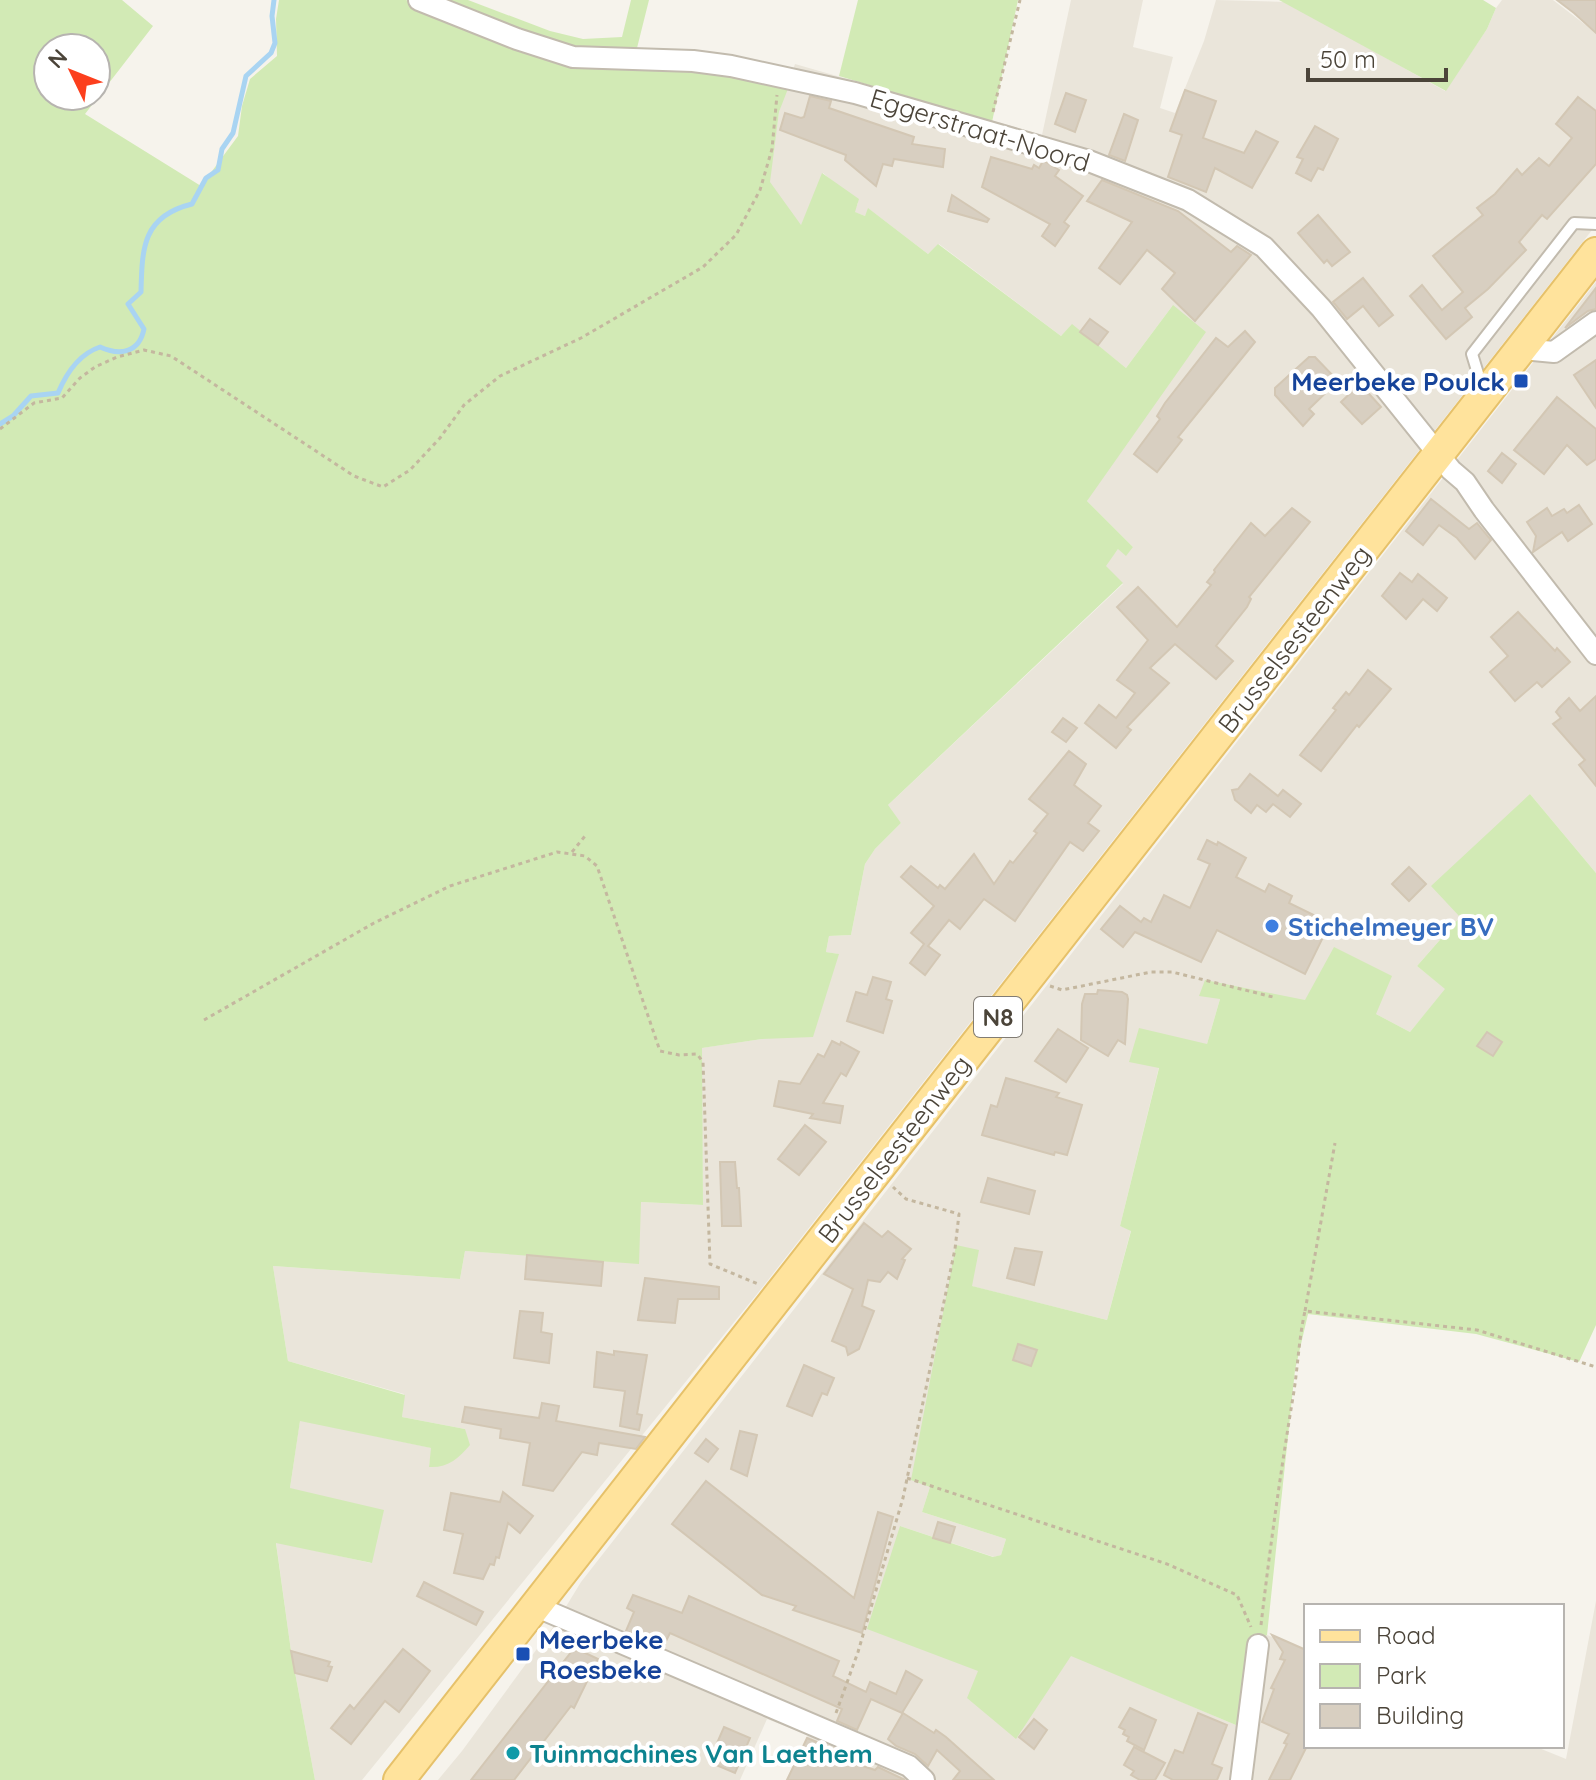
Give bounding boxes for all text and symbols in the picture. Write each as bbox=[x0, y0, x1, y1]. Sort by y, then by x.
north arrow bbox=[32, 32, 112, 112]
scale bar bbox=[1308, 32, 1446, 82]
text: N bbox=[42, 43, 73, 74]
text: 50 m bbox=[1320, 44, 1376, 74]
street label: Eggerstraat-Noord bbox=[866, 81, 1094, 179]
place label: Meerbeke Poulck bbox=[1291, 365, 1505, 398]
marker: Meerbeke Poulck bbox=[1512, 372, 1530, 390]
street label: Brusselsesteenweg bbox=[1210, 538, 1378, 740]
place label: Stichelmeyer BV bbox=[1288, 910, 1494, 943]
marker: Stichelmeyer BV bbox=[1263, 917, 1281, 935]
road number: N8 bbox=[974, 997, 1022, 1037]
street label: Brusselsesteenweg bbox=[810, 1048, 978, 1250]
legend bbox=[1304, 1604, 1564, 1748]
text: Road bbox=[1376, 1620, 1436, 1650]
place label: Meerbeke Roesbeke bbox=[539, 1623, 664, 1686]
marker: Meerbeke Roesbeke bbox=[514, 1645, 532, 1663]
text: Park bbox=[1376, 1660, 1427, 1690]
text: Building bbox=[1376, 1700, 1464, 1730]
place label: Tuinmachines Van Laethem bbox=[529, 1737, 873, 1770]
marker: Tuinmachines Van Laethem bbox=[504, 1744, 522, 1762]

